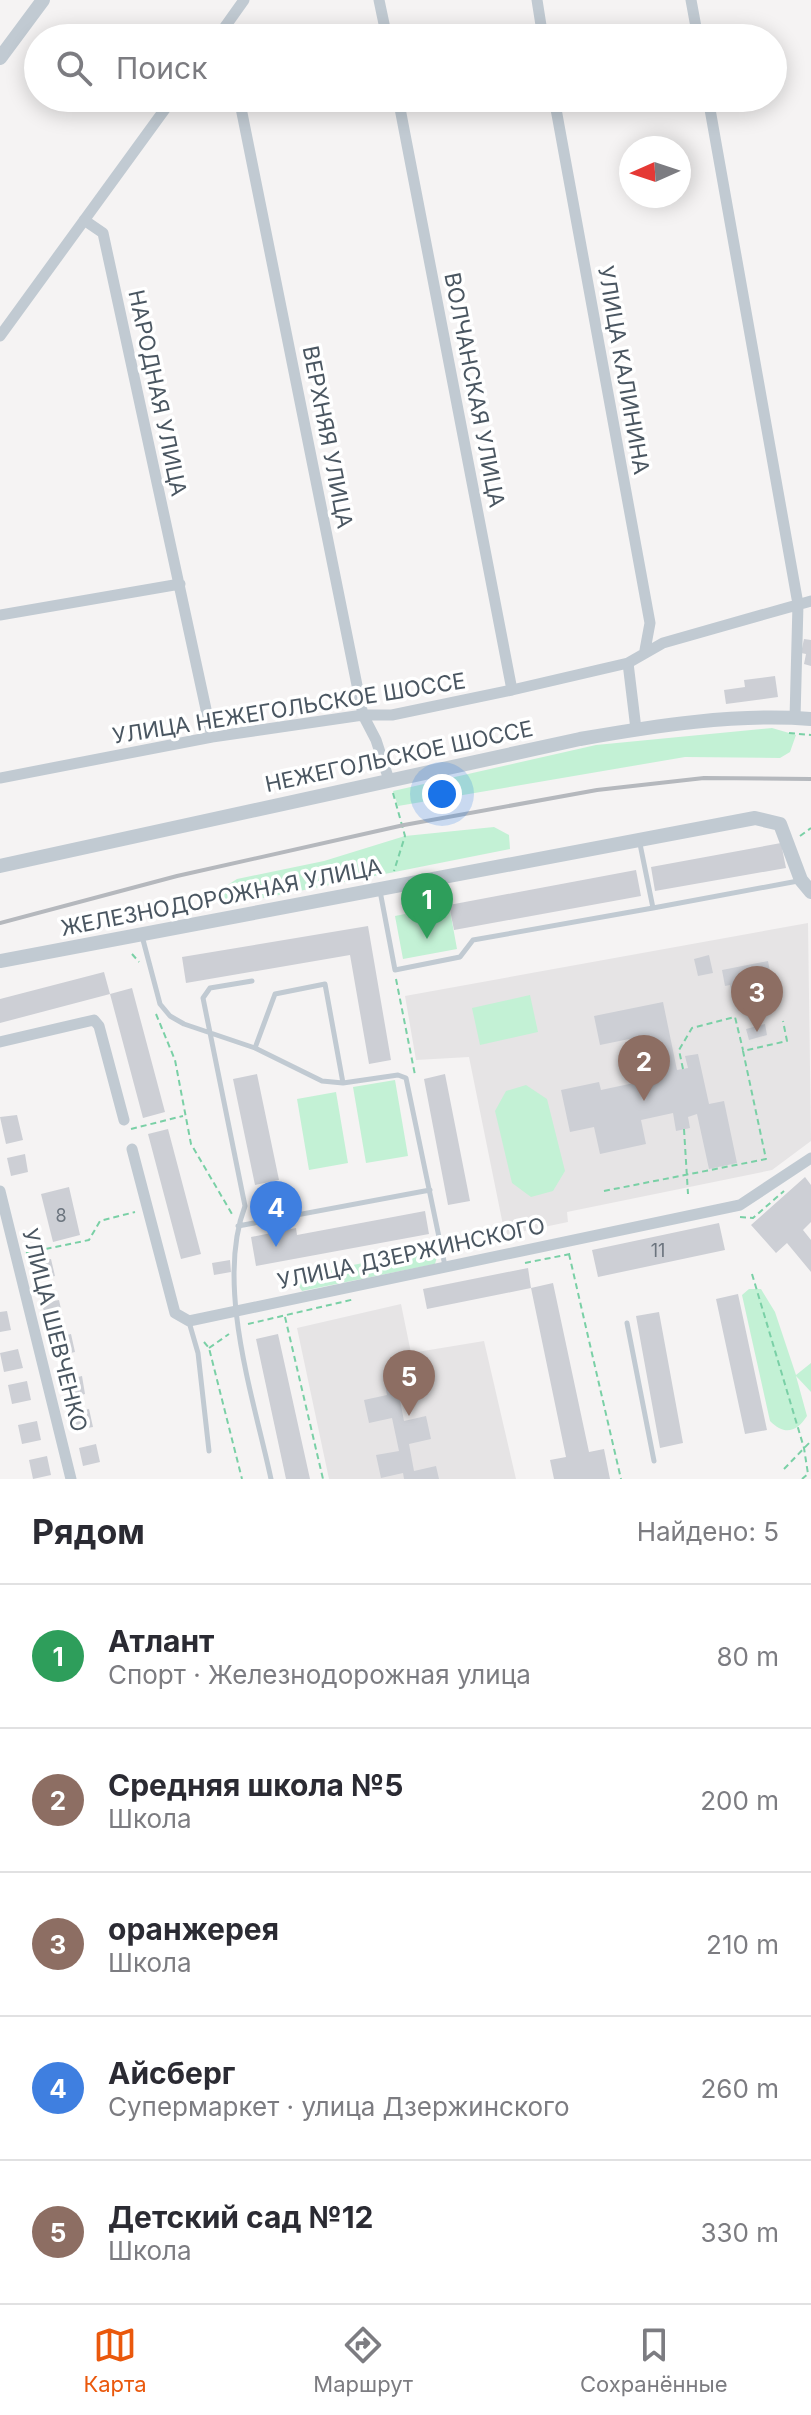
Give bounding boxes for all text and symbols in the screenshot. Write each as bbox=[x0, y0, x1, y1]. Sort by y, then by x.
search box bbox=[24, 24, 787, 112]
icon: search bbox=[52, 46, 96, 90]
text: Поиск bbox=[116, 50, 207, 86]
north arrow bbox=[619, 136, 691, 208]
street label: УЛИЦА КАЛИНИНА bbox=[593, 264, 655, 476]
street label: ВОЛЧАНСКАЯ УЛИЦА bbox=[439, 270, 511, 510]
street label: НАРОДНАЯ УЛИЦА bbox=[123, 287, 193, 499]
street label: ВЕРХНЯЯ УЛИЦА bbox=[298, 344, 358, 530]
street label: УЛИЦА НЕЖЕГОЛЬСКОЕ ШОССЕ bbox=[111, 667, 467, 749]
street label: НЕЖЕГОЛЬСКОЕ ШОССЕ bbox=[263, 715, 535, 797]
your location bbox=[422, 774, 462, 814]
street label: ЖЕЛЕЗНОДОРОЖНАЯ УЛИЦА bbox=[58, 853, 384, 941]
pin: 1 bbox=[401, 873, 453, 939]
pin: 3 bbox=[731, 966, 783, 1032]
pin: 2 bbox=[618, 1035, 670, 1101]
pin: 4 bbox=[250, 1181, 302, 1247]
house number: 8 bbox=[55, 1205, 67, 1226]
street label: УЛИЦА ДЗЕРЖИНСКОГО bbox=[275, 1212, 547, 1294]
street label: УЛИЦА ШЕВЧЕНКО bbox=[17, 1226, 93, 1434]
house number: 11 bbox=[651, 1240, 665, 1261]
pin: 5 bbox=[383, 1350, 435, 1416]
text: Рядом bbox=[32, 1511, 145, 1552]
text: Найдено: 5 bbox=[637, 1516, 779, 1547]
text: Атлант bbox=[108, 1623, 214, 1659]
text: 1 bbox=[52, 1641, 64, 1672]
text: 80 m bbox=[716, 1641, 779, 1672]
text: Спорт · Железнодорожная улица bbox=[108, 1659, 531, 1690]
text: Средняя школа №5 bbox=[108, 1767, 403, 1803]
text: 2 bbox=[50, 1785, 66, 1816]
text: 200 m bbox=[700, 1785, 779, 1816]
text: Школа bbox=[108, 1803, 192, 1834]
text: оранжерея bbox=[108, 1911, 279, 1947]
text: 3 bbox=[50, 1929, 66, 1960]
text: 210 m bbox=[706, 1929, 779, 1960]
text: Школа bbox=[108, 1947, 192, 1978]
text: Айсберг bbox=[108, 2055, 235, 2091]
text: 4 bbox=[49, 2073, 67, 2104]
text: 260 m bbox=[701, 2073, 779, 2104]
text: Супермаркет · улица Дзержинского bbox=[108, 2091, 570, 2122]
text: Детский сад №12 bbox=[108, 2199, 374, 2235]
text: 5 bbox=[50, 2217, 66, 2248]
text: 330 m bbox=[700, 2217, 779, 2248]
text: Школа bbox=[108, 2235, 192, 2266]
tab: Карта bbox=[83, 2323, 147, 2397]
tab: Маршрут bbox=[313, 2323, 413, 2397]
tab: Сохранённые bbox=[580, 2323, 728, 2397]

